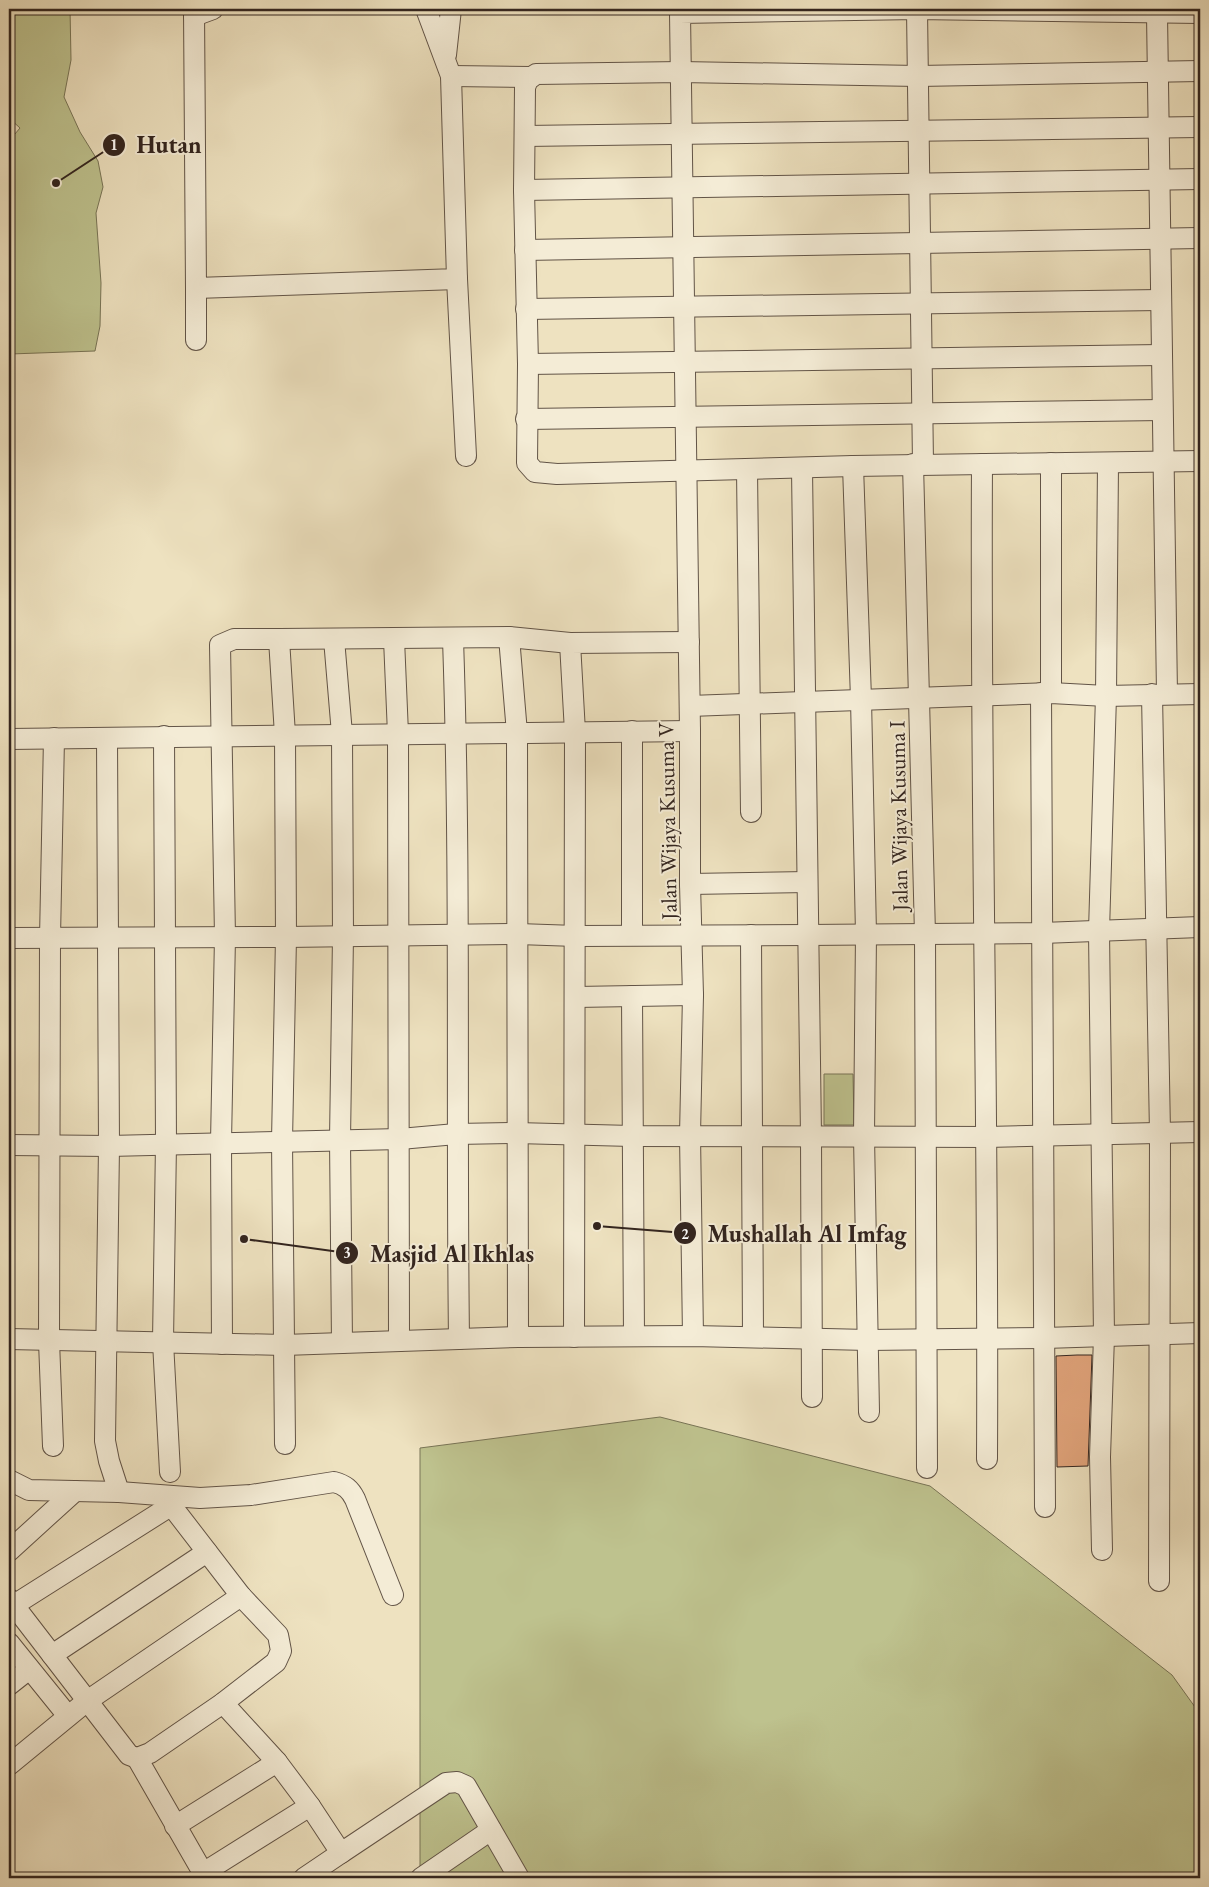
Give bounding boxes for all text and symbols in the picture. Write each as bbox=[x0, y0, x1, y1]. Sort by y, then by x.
callout: Hutan bbox=[101, 126, 212, 165]
text: Hutan bbox=[136, 129, 202, 160]
text: 1 bbox=[110, 135, 118, 154]
street label: Jalan Wijaya Kusuma I bbox=[882, 720, 915, 913]
street label: Jalan Wijaya Kusuma V bbox=[651, 722, 684, 922]
callout: Mushallah Al Imfag bbox=[672, 1214, 916, 1253]
text: Mushallah Al Imfag bbox=[707, 1218, 908, 1250]
text: 2 bbox=[681, 1224, 689, 1243]
callout: Masjid Al Ikhlas bbox=[335, 1234, 544, 1273]
text: Masjid Al Ikhlas bbox=[370, 1238, 534, 1270]
text: 3 bbox=[343, 1243, 351, 1262]

